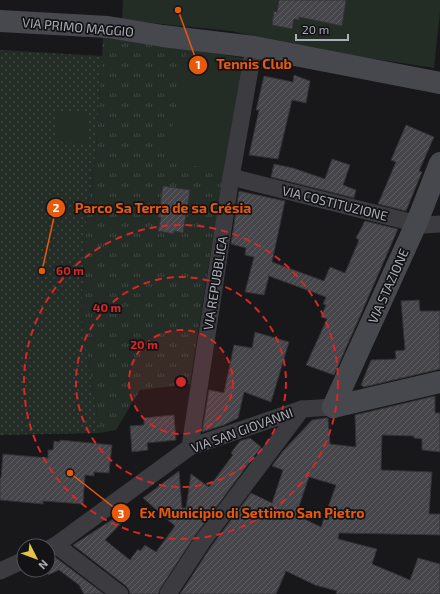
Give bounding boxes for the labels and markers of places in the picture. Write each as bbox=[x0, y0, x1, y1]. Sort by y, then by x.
callout: Tennis Club bbox=[188, 52, 300, 78]
callout: Parco Sa Terra de sa Crésia bbox=[46, 195, 259, 221]
centre of rings bbox=[174, 375, 188, 389]
callout: Ex Municipio di Settimo San Pietro bbox=[111, 500, 372, 526]

